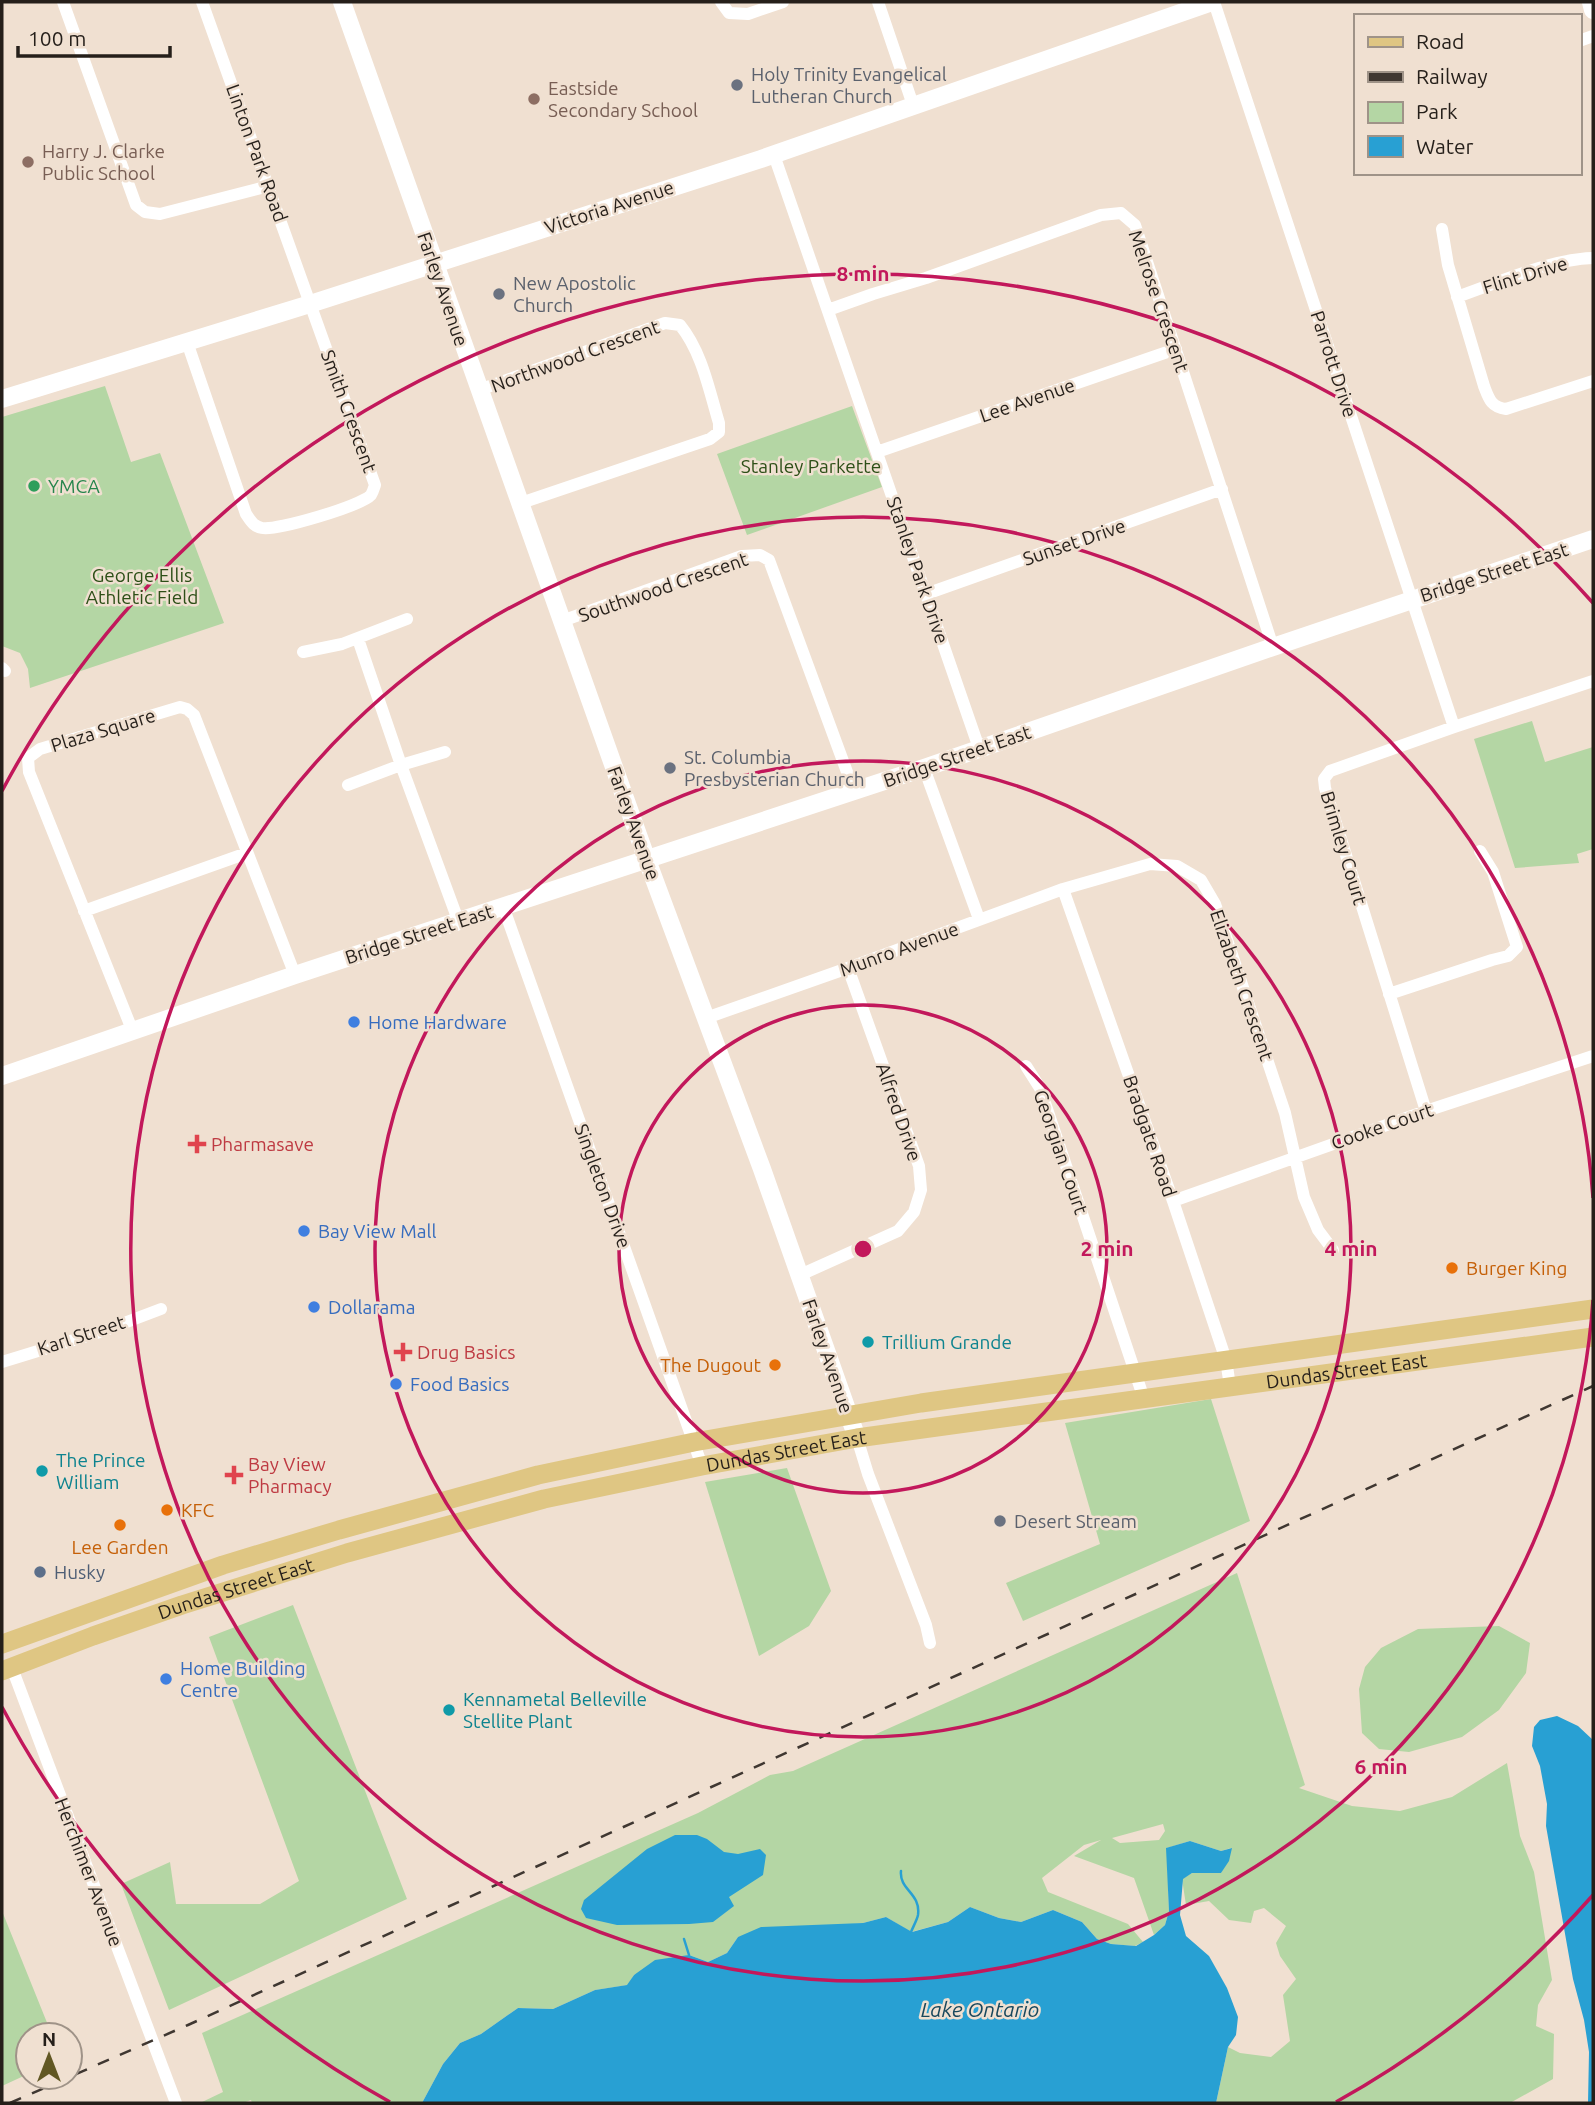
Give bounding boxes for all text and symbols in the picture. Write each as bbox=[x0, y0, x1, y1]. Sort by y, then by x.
scale bar bbox=[18, 14, 170, 58]
legend bbox=[1354, 14, 1581, 175]
text: 100 m bbox=[28, 26, 86, 50]
text: Road bbox=[1416, 29, 1464, 53]
place label: Holy Trinity Evangelical Lutheran Church bbox=[751, 63, 947, 107]
text: Railway bbox=[1416, 64, 1488, 88]
place label: Eastside Secondary School bbox=[548, 77, 698, 121]
marker: Holy Trinity Evangelical Lutheran Church bbox=[729, 77, 745, 93]
street label: Linton Park Road bbox=[222, 81, 292, 225]
marker: Eastside Secondary School bbox=[526, 91, 542, 107]
text: Park bbox=[1416, 99, 1458, 123]
text: Water bbox=[1416, 134, 1474, 158]
place label: Harry J. Clarke Public School bbox=[42, 140, 165, 184]
marker: Harry J. Clarke Public School bbox=[20, 154, 36, 170]
street label: Victoria Avenue bbox=[542, 176, 676, 238]
street label: Melrose Crescent bbox=[1124, 227, 1194, 375]
street label: Farley Avenue bbox=[413, 229, 473, 349]
street label: Flint Drive bbox=[1480, 252, 1570, 298]
text: 8 min bbox=[836, 261, 890, 285]
place label: New Apostolic Church bbox=[513, 272, 636, 316]
marker: New Apostolic Church bbox=[491, 286, 507, 302]
street label: Parrott Drive bbox=[1306, 308, 1362, 420]
street label: Northwood Crescent bbox=[488, 315, 663, 397]
street label: Smith Crescent bbox=[317, 347, 382, 476]
street label: Lee Avenue bbox=[977, 373, 1077, 427]
park label: Stanley Parkette bbox=[741, 455, 881, 477]
place label: YMCA bbox=[48, 475, 101, 497]
marker: YMCA bbox=[26, 478, 42, 494]
street label: Stanley Park Drive bbox=[883, 494, 953, 646]
street label: Sunset Drive bbox=[1020, 514, 1128, 570]
street label: Bridge Street East bbox=[1417, 538, 1571, 606]
street label: Southwood Crescent bbox=[575, 547, 751, 626]
park label: George Ellis Athletic Field bbox=[86, 564, 198, 608]
street label: Plaza Square bbox=[48, 704, 158, 756]
street label: Bridge Street East bbox=[880, 720, 1034, 792]
place label: St. Columbia Presbysterian Church bbox=[684, 746, 865, 790]
marker: St. Columbia Presbysterian Church bbox=[662, 760, 678, 776]
street label: Farley Avenue bbox=[603, 763, 665, 883]
street label: Brimley Court bbox=[1316, 789, 1372, 908]
street label: Bridge Street East bbox=[342, 900, 496, 968]
street label: Elizabeth Crescent bbox=[1206, 907, 1278, 1064]
street label: Munro Avenue bbox=[837, 917, 961, 981]
place label: Home Hardware bbox=[368, 1011, 507, 1033]
marker: Home Hardware bbox=[346, 1014, 362, 1030]
street label: Alfred Drive bbox=[872, 1060, 926, 1164]
street label: Bradgate Road bbox=[1119, 1072, 1181, 1200]
street label: Georgian Court bbox=[1029, 1087, 1093, 1218]
street label: Cooke Court bbox=[1328, 1098, 1436, 1154]
street label: Singleton Drive bbox=[570, 1121, 636, 1251]
place label: Pharmasave bbox=[211, 1133, 314, 1155]
marker: Pharmasave bbox=[189, 1136, 205, 1152]
place label: Bay View Mall bbox=[318, 1220, 436, 1242]
marker: Bay View Mall bbox=[296, 1223, 312, 1239]
text: 2 min bbox=[1080, 1236, 1134, 1260]
text: 4 min bbox=[1324, 1236, 1378, 1260]
centre of rings bbox=[851, 1237, 875, 1261]
place label: Burger King bbox=[1466, 1257, 1567, 1279]
marker: Burger King bbox=[1444, 1260, 1460, 1276]
place label: Dollarama bbox=[328, 1296, 415, 1318]
street label: Farley Avenue bbox=[798, 1296, 858, 1416]
marker: Dollarama bbox=[306, 1299, 322, 1315]
street label: Karl Street bbox=[34, 1310, 128, 1360]
place label: Trillium Grande bbox=[882, 1331, 1012, 1353]
marker: Trillium Grande bbox=[860, 1334, 876, 1350]
place label: Drug Basics bbox=[417, 1341, 516, 1363]
marker: Drug Basics bbox=[395, 1344, 411, 1360]
street label: Dundas Street East bbox=[1265, 1349, 1429, 1393]
place label: The Dugout bbox=[660, 1354, 762, 1376]
marker: The Dugout bbox=[767, 1357, 783, 1373]
place label: Food Basics bbox=[410, 1373, 509, 1395]
marker: Food Basics bbox=[388, 1376, 404, 1392]
street label: Dundas Street East bbox=[704, 1426, 868, 1476]
place label: The Prince William bbox=[56, 1449, 146, 1493]
place label: Bay View Pharmacy bbox=[248, 1453, 332, 1497]
marker: The Prince William bbox=[34, 1463, 50, 1479]
marker: Bay View Pharmacy bbox=[226, 1467, 242, 1483]
place label: KFC bbox=[181, 1499, 215, 1521]
marker: KFC bbox=[159, 1502, 175, 1518]
place label: Desert Stream bbox=[1014, 1510, 1137, 1532]
marker: Desert Stream bbox=[992, 1513, 1008, 1529]
marker: Lee Garden bbox=[112, 1517, 128, 1533]
place label: Lee Garden bbox=[72, 1536, 169, 1558]
street label: Dundas Street East bbox=[155, 1553, 317, 1624]
place label: Husky bbox=[54, 1561, 105, 1583]
marker: Husky bbox=[32, 1564, 48, 1580]
place label: Home Building Centre bbox=[180, 1657, 306, 1701]
marker: Home Building Centre bbox=[158, 1671, 174, 1687]
place label: Kennametal Belleville Stellite Plant bbox=[463, 1688, 647, 1732]
marker: Kennametal Belleville Stellite Plant bbox=[441, 1702, 457, 1718]
text: 6 min bbox=[1354, 1754, 1408, 1778]
street label: Herchimer Avenue bbox=[50, 1794, 128, 1950]
water label: Lake Ontario bbox=[921, 1997, 1039, 2021]
north arrow bbox=[14, 2021, 84, 2091]
text: N bbox=[42, 2028, 56, 2050]

